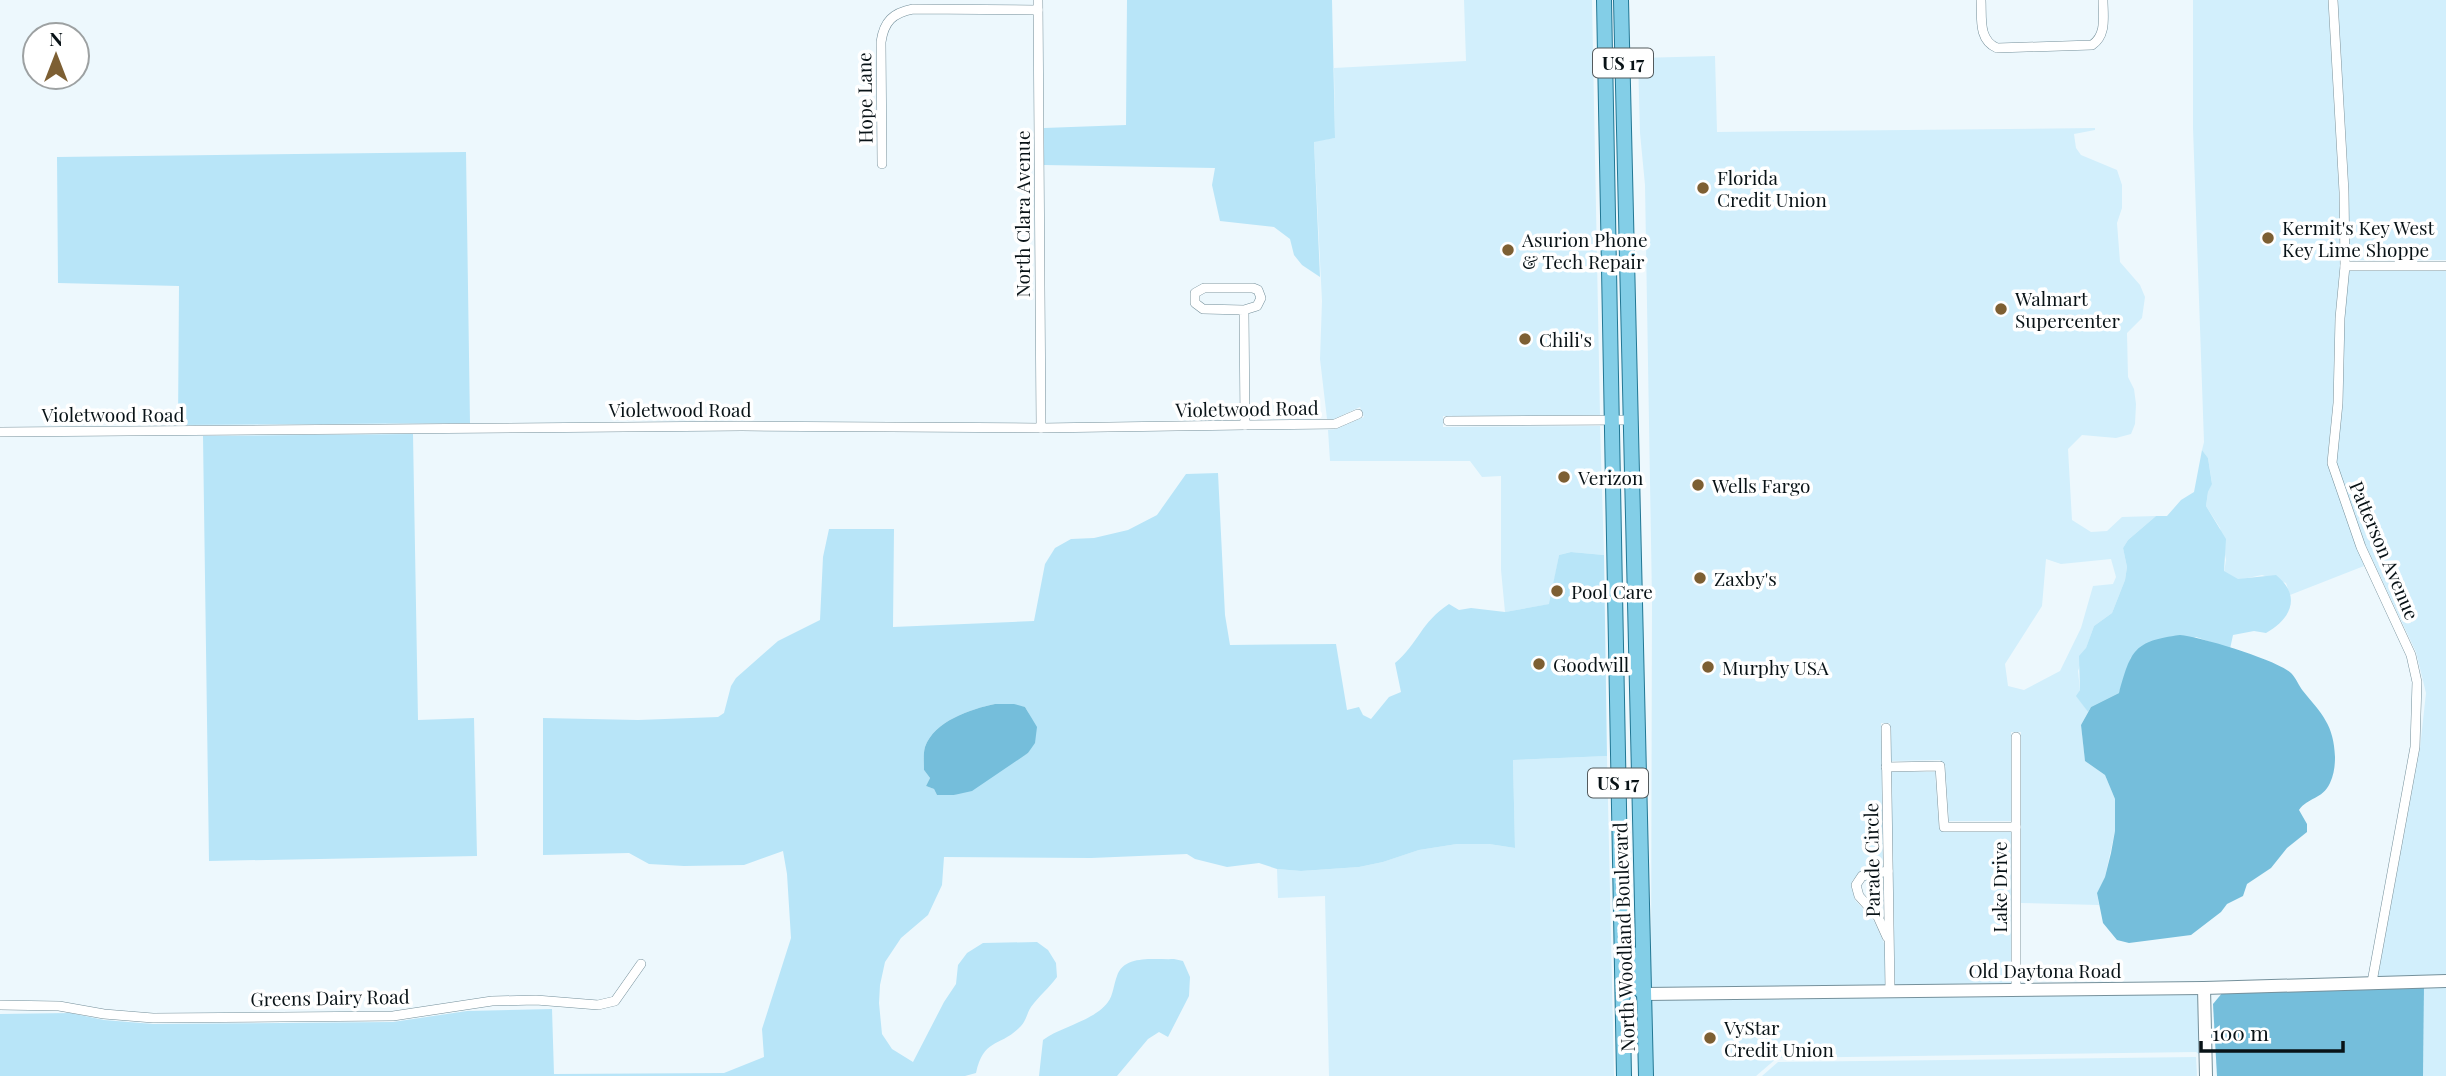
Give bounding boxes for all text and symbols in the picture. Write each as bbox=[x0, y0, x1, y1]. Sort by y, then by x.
north arrow bbox=[21, 21, 91, 91]
text: N bbox=[49, 25, 63, 51]
road number: US 17 bbox=[1593, 48, 1653, 78]
street label: Hope Lane bbox=[850, 52, 878, 144]
street label: North Clara Avenue bbox=[1009, 130, 1035, 298]
place label: Florida Credit Union bbox=[1717, 164, 1827, 212]
marker: Florida Credit Union bbox=[1695, 180, 1711, 196]
place label: Kermit's Key West Key Lime Shoppe bbox=[2282, 214, 2435, 262]
place label: Asurion Phone & Tech Repair bbox=[1521, 226, 1648, 274]
marker: Kermit's Key West Key Lime Shoppe bbox=[2260, 230, 2276, 246]
marker: Asurion Phone & Tech Repair bbox=[1500, 242, 1516, 258]
place label: Walmart Supercenter bbox=[2014, 285, 2121, 333]
marker: Walmart Supercenter bbox=[1993, 301, 2009, 317]
place label: Chili's bbox=[1539, 326, 1592, 352]
marker: Chili's bbox=[1517, 331, 1533, 347]
street label: Violetwood Road bbox=[1174, 394, 1319, 422]
street label: Violetwood Road bbox=[607, 396, 752, 422]
street label: Violetwood Road bbox=[40, 401, 185, 427]
place label: Verizon bbox=[1577, 464, 1644, 490]
marker: Verizon bbox=[1556, 469, 1572, 485]
place label: Wells Fargo bbox=[1711, 472, 1810, 498]
marker: Wells Fargo bbox=[1690, 477, 1706, 493]
street label: Patterson Avenue bbox=[2344, 477, 2426, 623]
place label: Zaxby's bbox=[1714, 565, 1777, 591]
marker: Zaxby's bbox=[1692, 570, 1708, 586]
place label: Pool Care bbox=[1571, 578, 1653, 604]
marker: Pool Care bbox=[1549, 583, 1565, 599]
place label: Goodwill bbox=[1553, 651, 1630, 677]
place label: Murphy USA bbox=[1722, 654, 1830, 680]
marker: Goodwill bbox=[1531, 656, 1547, 672]
marker: Murphy USA bbox=[1700, 659, 1716, 675]
road number: US 17 bbox=[1588, 768, 1648, 798]
street label: Parade Circle bbox=[1857, 803, 1885, 917]
street label: North Woodland Boulevard bbox=[1606, 822, 1640, 1052]
street label: Lake Drive bbox=[1986, 841, 2012, 933]
street label: Old Daytona Road bbox=[1968, 957, 2122, 983]
street label: Greens Dairy Road bbox=[250, 983, 410, 1011]
scale bar bbox=[2201, 1010, 2343, 1054]
place label: VyStar Credit Union bbox=[1723, 1014, 1834, 1062]
text: 100 m bbox=[2212, 1018, 2269, 1046]
marker: VyStar Credit Union bbox=[1702, 1030, 1718, 1046]

